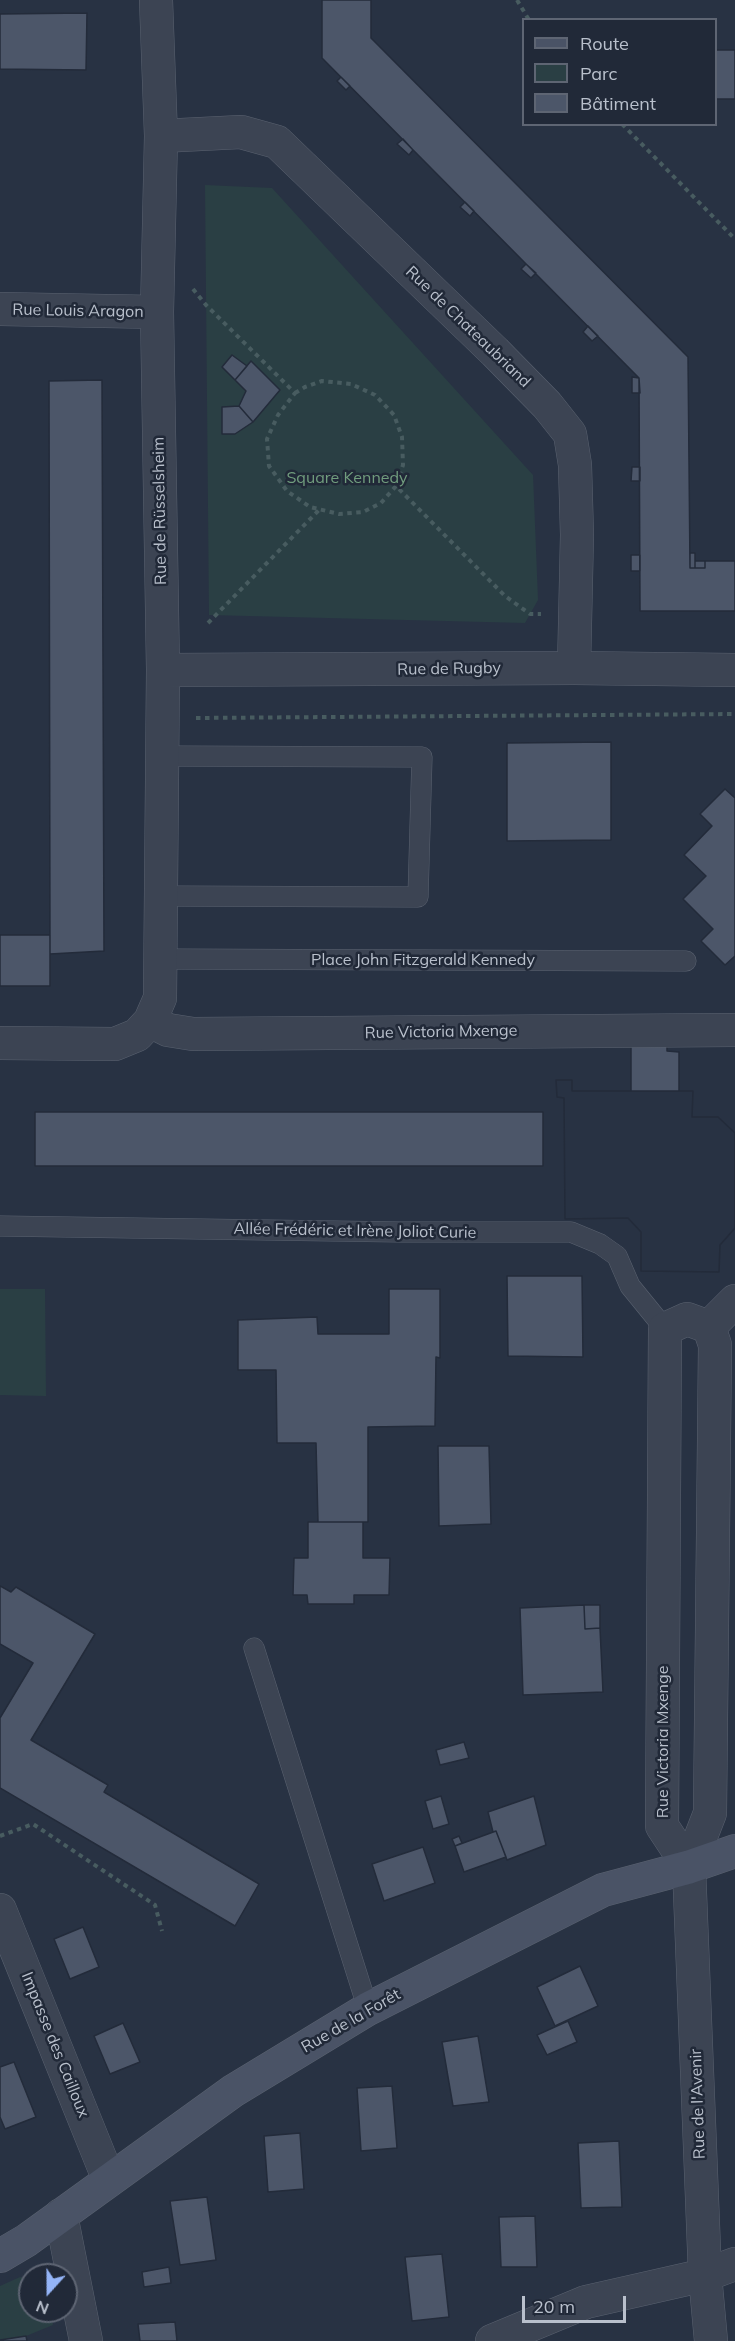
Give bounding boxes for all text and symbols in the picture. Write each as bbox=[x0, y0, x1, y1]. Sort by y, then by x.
legend bbox=[522, 18, 717, 126]
text: Route bbox=[580, 32, 629, 55]
text: Parc bbox=[580, 62, 617, 85]
text: Bâtiment bbox=[580, 92, 656, 115]
street label: Rue de Chateaubriand bbox=[401, 262, 535, 392]
street label: Rue Louis Aragon bbox=[12, 300, 144, 322]
street label: Rue de Rüsselsheim bbox=[149, 437, 171, 585]
park label: Square Kennedy bbox=[286, 468, 408, 488]
street label: Rue de Rugby bbox=[397, 658, 501, 680]
street label: Place John Fitzgerald Kennedy bbox=[311, 950, 535, 970]
street label: Rue Victoria Mxenge bbox=[365, 1021, 517, 1043]
street label: Allée Frédéric et Irène Joliot Curie bbox=[234, 1219, 476, 1243]
street label: Rue Victoria Mxenge bbox=[653, 1666, 673, 1818]
street label: Impasse des Cailloux bbox=[17, 1969, 93, 2121]
street label: Rue de la Forêt bbox=[298, 1985, 404, 2057]
street label: Rue de l'Avenir bbox=[686, 2048, 710, 2160]
north arrow bbox=[18, 2263, 78, 2323]
scale bar bbox=[525, 2284, 628, 2322]
text: 20 m bbox=[533, 2295, 575, 2318]
text: N bbox=[33, 2296, 51, 2319]

